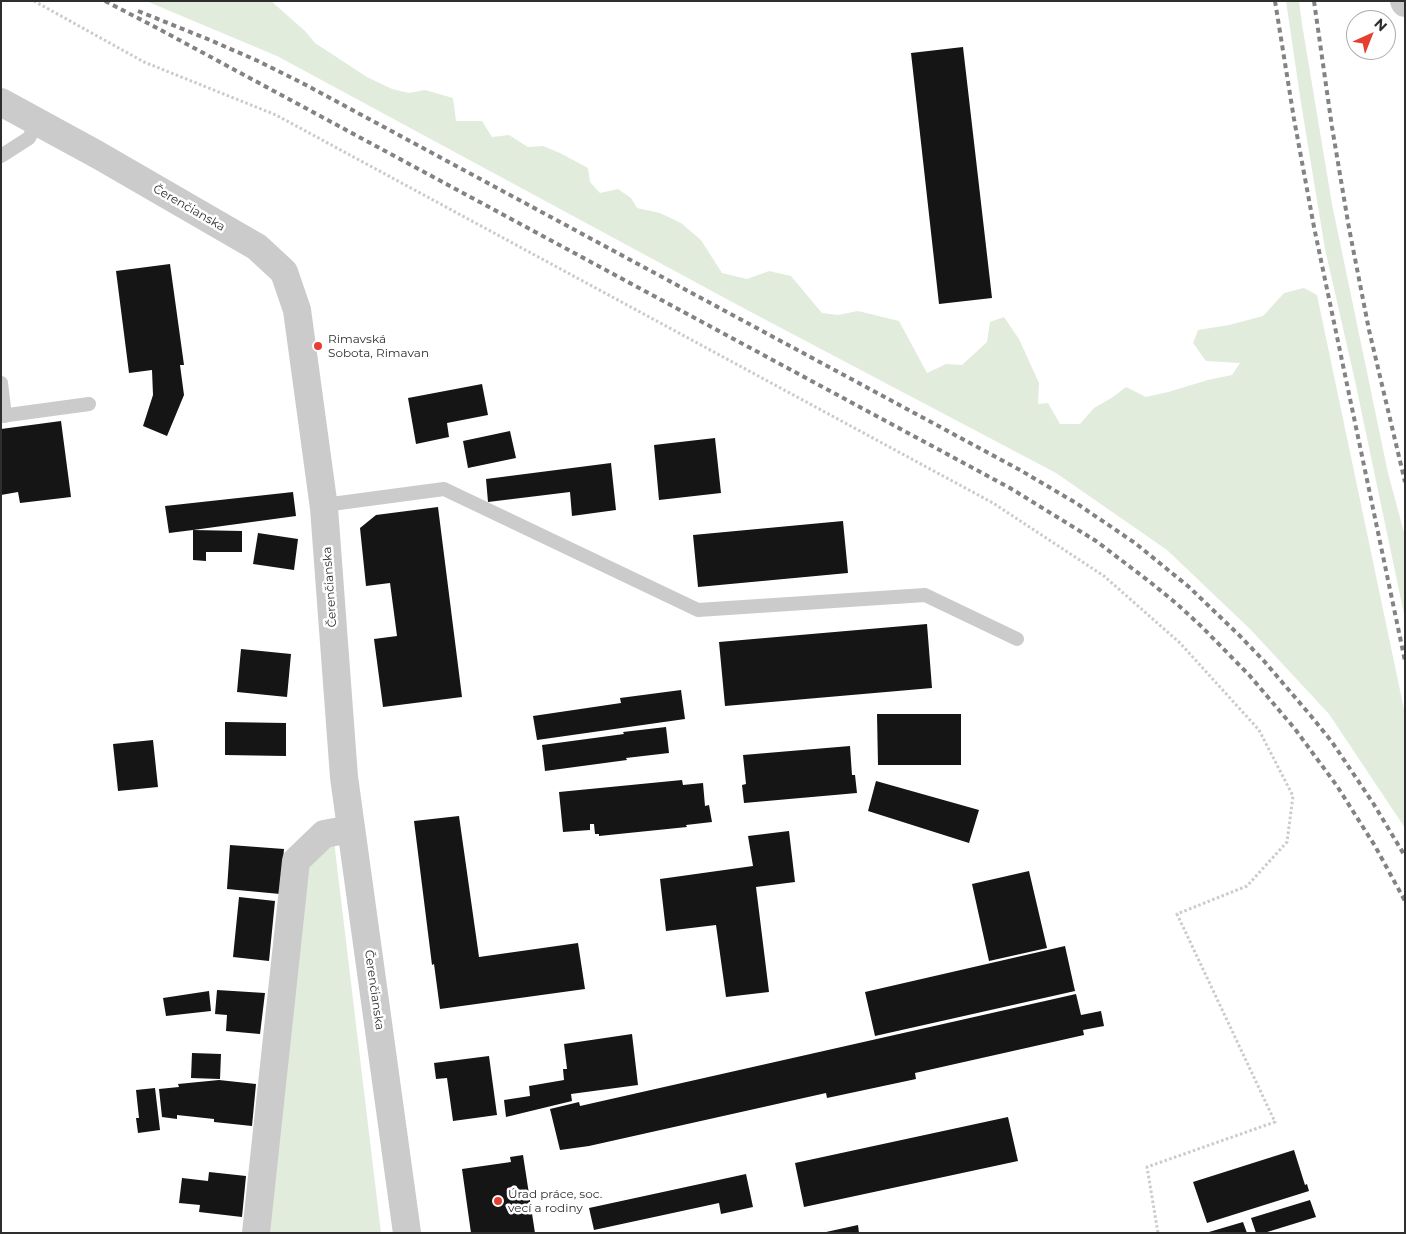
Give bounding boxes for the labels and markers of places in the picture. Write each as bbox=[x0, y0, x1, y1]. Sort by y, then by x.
place label: Rimavská Sobota, Rimavan bbox=[328, 332, 429, 360]
marker: Rimavská Sobota, Rimavan bbox=[312, 340, 324, 352]
place label: Úrad práce, soc. vecí a rodiny bbox=[508, 1187, 602, 1215]
marker: Úrad práce, soc. vecí a rodiny bbox=[492, 1195, 504, 1207]

